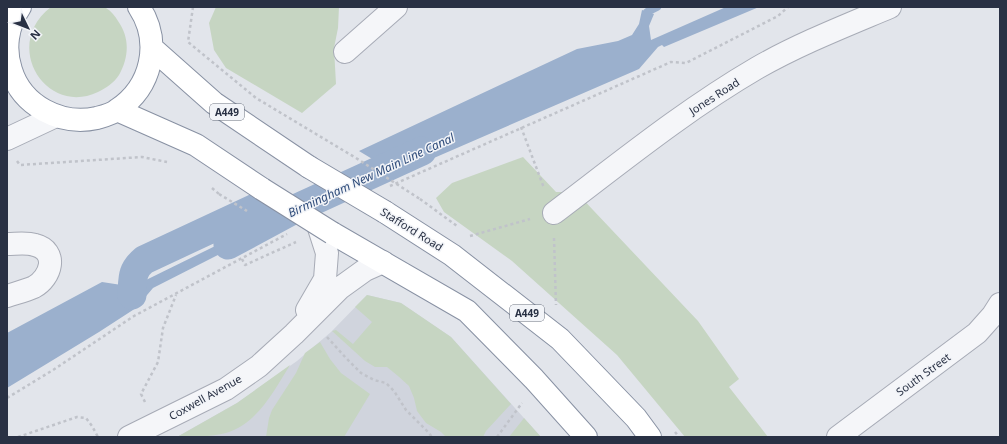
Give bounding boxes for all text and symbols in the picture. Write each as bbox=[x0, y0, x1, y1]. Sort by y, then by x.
north arrow bbox=[8, 8, 48, 48]
text: N bbox=[27, 27, 44, 44]
street label: Jones Road bbox=[685, 74, 742, 118]
road number: A449 bbox=[210, 104, 244, 120]
water label: Birmingham New Main Line Canal bbox=[285, 129, 458, 221]
street label: Stafford Road bbox=[378, 204, 446, 254]
road number: A449 bbox=[510, 305, 544, 321]
street label: South Street bbox=[893, 349, 953, 399]
street label: Coxwell Avenue bbox=[166, 371, 244, 423]

